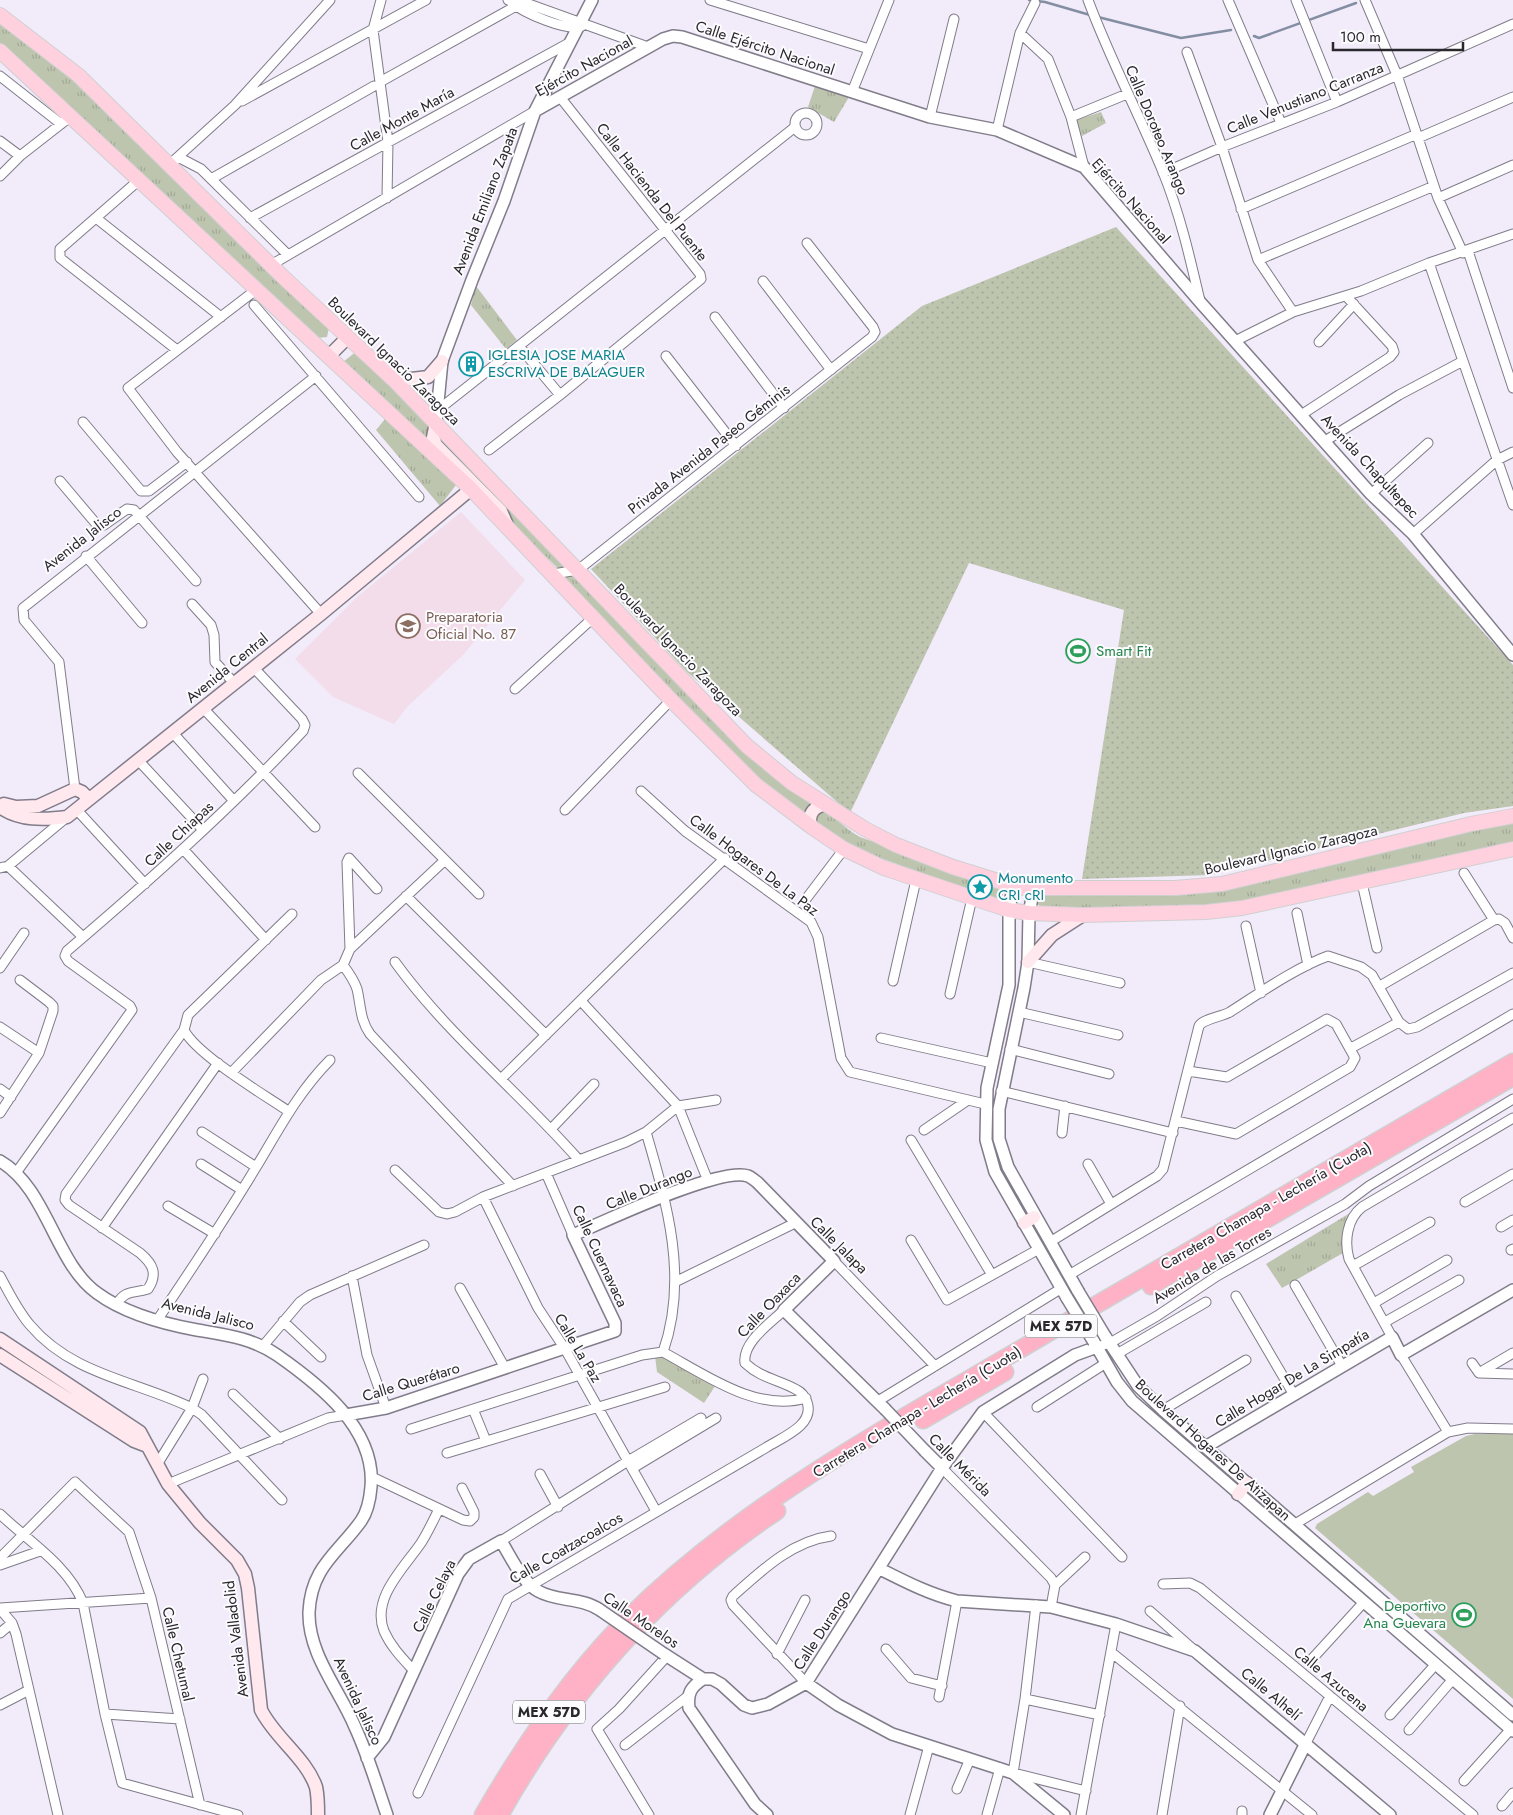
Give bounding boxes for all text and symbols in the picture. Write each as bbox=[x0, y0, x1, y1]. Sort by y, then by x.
street label: Calle Ejército Nacional bbox=[693, 15, 837, 81]
scale bar bbox=[1333, 20, 1463, 52]
text: 100 m bbox=[1340, 26, 1381, 48]
street label: Ejército Nacional bbox=[531, 30, 637, 102]
street label: Calle Venustiano Carranza bbox=[1223, 57, 1387, 139]
street label: Calle Doroteo Arango bbox=[1120, 62, 1194, 198]
street label: Calle Monte María bbox=[346, 81, 458, 157]
street label: Calle Hacienda Del Puente bbox=[591, 118, 713, 266]
street label: Avenida Emiliano Zapata bbox=[447, 124, 523, 278]
street label: Ejército Nacional bbox=[1086, 153, 1176, 249]
street label: Boulevard Ignacio Zaragoza bbox=[323, 292, 465, 430]
place label: IGLESIA JOSE MARIA ESCRIVA DE BALAGUER bbox=[488, 344, 646, 383]
building icon: IGLESIA JOSE MARIA ESCRIVA DE BALAGUER bbox=[458, 351, 484, 377]
street label: Privada Avenida Paseo Géminis bbox=[623, 379, 795, 519]
street label: Avenida Chapultepec bbox=[1316, 409, 1424, 523]
street label: Avenida Jalisco bbox=[38, 501, 126, 577]
street label: Boulevard Ignacio Zaragoza bbox=[609, 579, 747, 721]
place label: Preparatoria Oficial No. 87 bbox=[426, 606, 516, 645]
school or university icon: Preparatoria Oficial No. 87 bbox=[395, 613, 421, 639]
street label: Avenida Central bbox=[181, 628, 273, 708]
sports icon: Smart Fit bbox=[1065, 638, 1091, 664]
place label: Smart Fit bbox=[1096, 640, 1152, 662]
street label: Calle Chiapas bbox=[139, 796, 219, 872]
street label: Calle Hogares De La Paz bbox=[685, 809, 823, 921]
street label: Boulevard Ignacio Zaragoza bbox=[1202, 819, 1380, 881]
place label: Monumento CRI cRI bbox=[998, 867, 1073, 906]
place icon: Monumento CRI cRI bbox=[967, 874, 993, 900]
street label: Carretera Chamapa - Lechería (Cuota) bbox=[1157, 1136, 1375, 1276]
street label: Calle Durango bbox=[602, 1161, 696, 1215]
street label: Calle Cuernavaca bbox=[567, 1201, 633, 1311]
street label: Calle Jalapa bbox=[805, 1211, 873, 1279]
street label: Avenida de las Torres bbox=[1149, 1221, 1275, 1309]
street label: Calle Oaxaca bbox=[732, 1267, 806, 1343]
street label: Avenida Jalisco bbox=[159, 1292, 257, 1336]
street label: Calle La Paz bbox=[549, 1309, 607, 1387]
road number: MEX 57D bbox=[1025, 1314, 1097, 1338]
street label: Calle Hogar De La Simpatía bbox=[1211, 1323, 1373, 1433]
street label: Carretera Chamapa - Lechería (Cuota) bbox=[808, 1341, 1026, 1483]
street label: Calle Querétaro bbox=[360, 1357, 462, 1407]
street label: Boulevard Hogares De Atizapan bbox=[1130, 1374, 1296, 1526]
street label: Calle Mérida bbox=[923, 1428, 997, 1502]
street label: Calle Coatzacoalcos bbox=[505, 1507, 627, 1589]
street label: Calle Celaya bbox=[407, 1556, 461, 1636]
street label: Avenida Valladolid bbox=[218, 1579, 254, 1699]
street label: Calle Morelos bbox=[599, 1586, 683, 1654]
street label: Calle Durango bbox=[788, 1586, 856, 1674]
place label: Deportivo Ana Guevara bbox=[1363, 1595, 1446, 1634]
sports icon: Deportivo Ana Guevara bbox=[1451, 1602, 1477, 1628]
street label: Calle Chetumal bbox=[156, 1605, 200, 1703]
street label: Calle Azucena bbox=[1289, 1641, 1373, 1717]
street label: Avenida Jalisco bbox=[328, 1653, 388, 1749]
street label: Calle Alhelí bbox=[1236, 1662, 1307, 1727]
road number: MEX 57D bbox=[513, 1700, 585, 1724]

